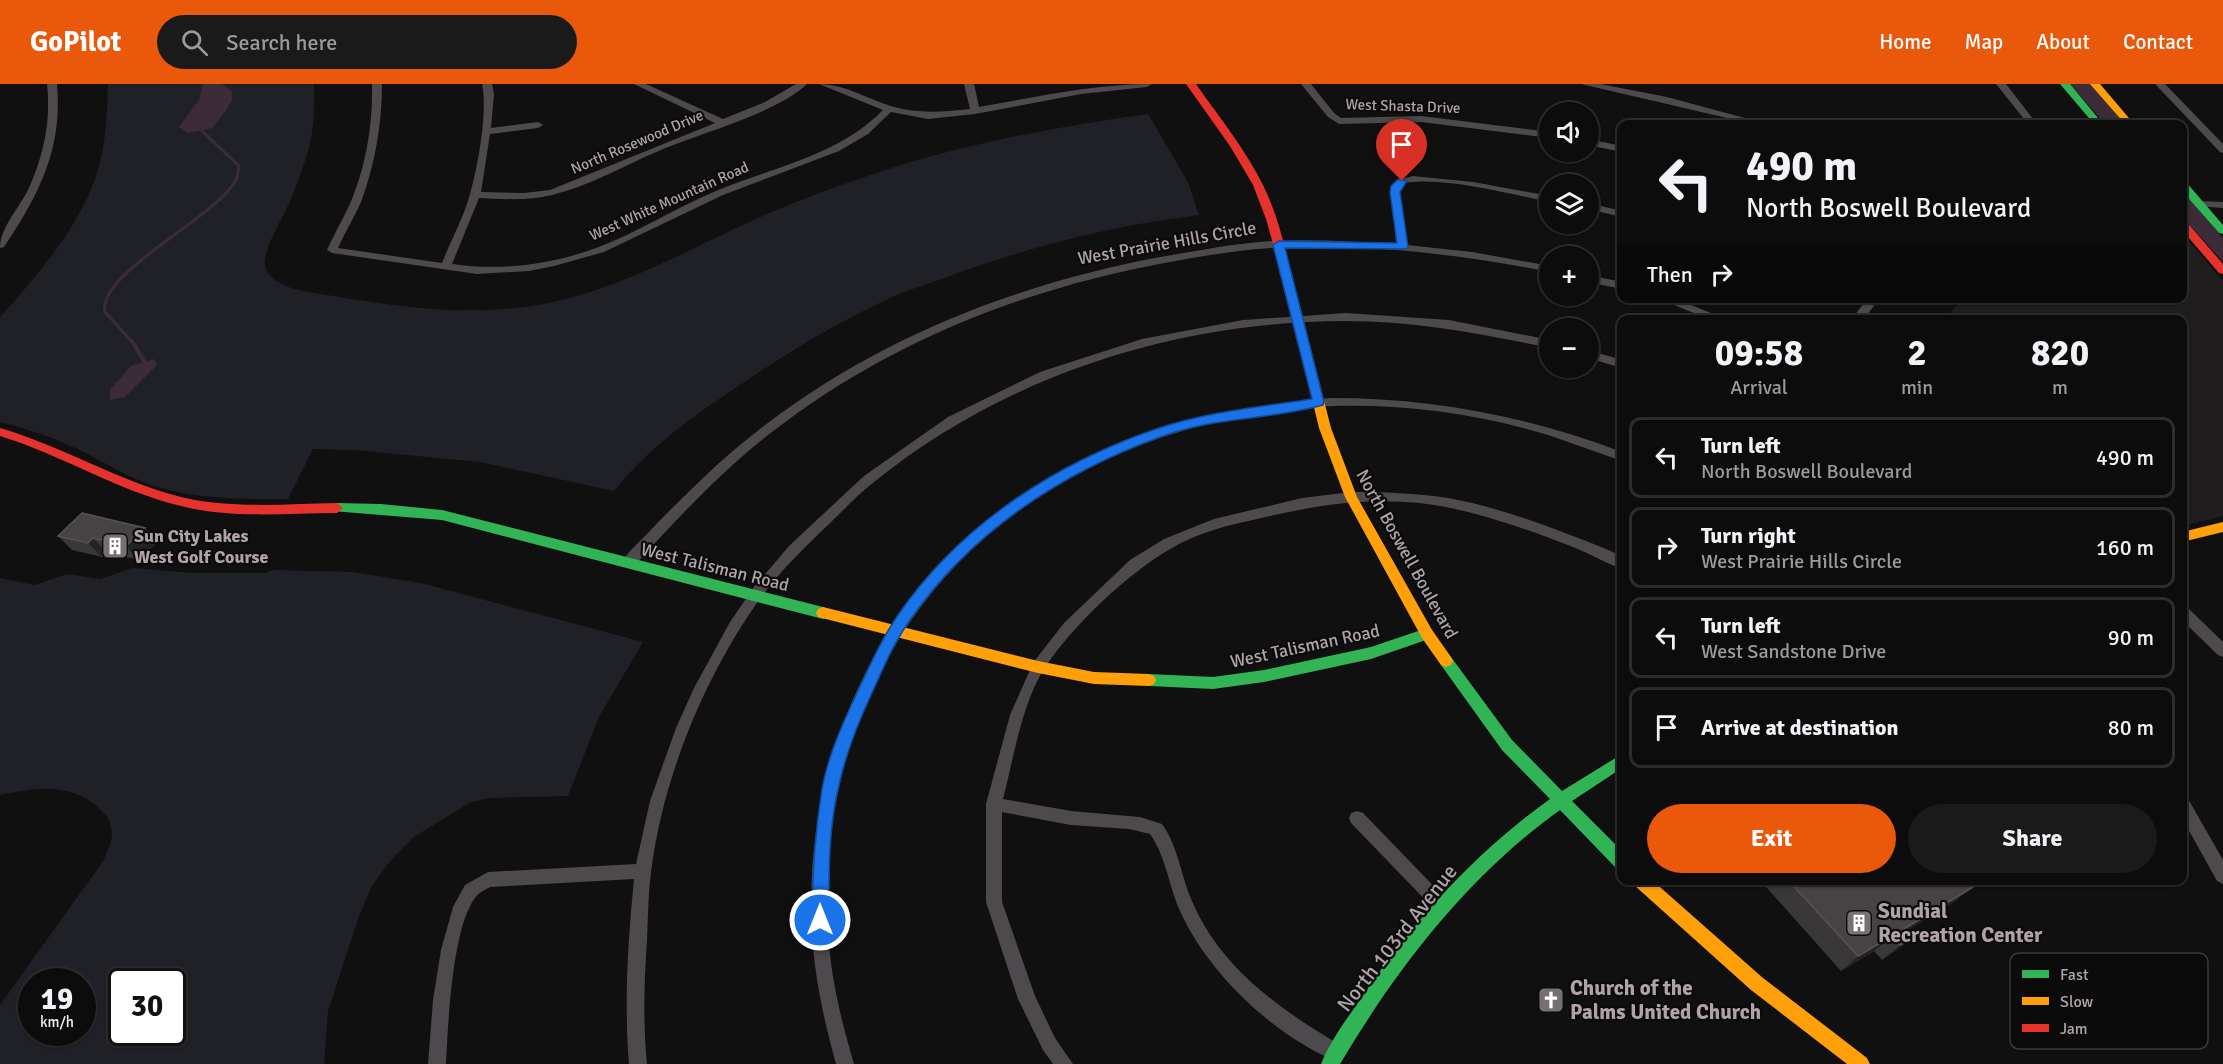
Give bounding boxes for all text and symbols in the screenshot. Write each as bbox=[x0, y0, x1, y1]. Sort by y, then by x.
search box bbox=[157, 15, 577, 69]
text: GoPilot bbox=[30, 25, 121, 59]
icon: search bbox=[178, 26, 211, 59]
text: Search here bbox=[226, 29, 337, 56]
text: Home bbox=[1879, 29, 1932, 55]
text: Map bbox=[1965, 29, 2003, 55]
text: About bbox=[2036, 29, 2090, 55]
text: Contact bbox=[2123, 29, 2193, 55]
street label: West Shasta Drive bbox=[1345, 95, 1461, 117]
map controls bbox=[1539, 102, 1599, 378]
button: sound bbox=[1539, 102, 1599, 162]
street label: North Rosewood Drive bbox=[568, 106, 706, 178]
pin bbox=[1376, 119, 1427, 181]
icon: arrive bbox=[1385, 128, 1418, 161]
text: 490 m bbox=[1746, 141, 1857, 192]
icon: left bbox=[1647, 144, 1725, 222]
street label: West White Mountain Road bbox=[587, 158, 751, 244]
button: layers bbox=[1539, 174, 1599, 234]
text: North Boswell Boulevard bbox=[1746, 192, 2031, 225]
street label: West Prairie Hills Circle bbox=[1076, 216, 1258, 270]
button: + bbox=[1539, 246, 1599, 306]
icon: right bbox=[1705, 258, 1738, 291]
text: Then bbox=[1647, 261, 1693, 288]
button: − bbox=[1539, 318, 1599, 378]
text: 09:58 bbox=[1715, 331, 1803, 376]
text: 2 bbox=[1907, 331, 1927, 376]
text: 820 bbox=[2031, 331, 2089, 376]
text: Arrival bbox=[1730, 375, 1788, 400]
text: min bbox=[1901, 375, 1933, 400]
text: m bbox=[2052, 375, 2068, 400]
text: Turn left bbox=[1701, 432, 1781, 459]
icon: left bbox=[1650, 441, 1683, 474]
text: 490 m bbox=[2096, 444, 2154, 471]
text: North Boswell Boulevard bbox=[1701, 459, 1912, 484]
street label: North Boswell Boulevard bbox=[1351, 466, 1463, 642]
text: Turn right bbox=[1701, 522, 1796, 549]
place label: Sun City Lakes West Golf Course bbox=[134, 525, 269, 568]
building icon: Sun City Lakes West Golf Course bbox=[100, 531, 130, 561]
icon: right bbox=[1650, 531, 1683, 564]
text: 160 m bbox=[2096, 534, 2154, 561]
street label: West Talisman Road bbox=[639, 538, 791, 596]
text: West Prairie Hills Circle bbox=[1701, 549, 1902, 574]
text: Turn left bbox=[1701, 612, 1781, 639]
street label: West Talisman Road bbox=[1228, 619, 1382, 673]
icon: left bbox=[1650, 621, 1683, 654]
text: 90 m bbox=[2108, 624, 2154, 651]
text: West Sandstone Drive bbox=[1701, 639, 1886, 664]
icon: arrive bbox=[1650, 711, 1683, 744]
text: Arrive at destination bbox=[1701, 714, 1898, 741]
text: 80 m bbox=[2108, 714, 2154, 741]
button: Exit bbox=[1647, 804, 1896, 873]
button: Share bbox=[1908, 804, 2157, 873]
street label: North 103rd Avenue bbox=[1331, 859, 1463, 1017]
position arrow bbox=[788, 888, 852, 952]
place label: Sundial Recreation Center bbox=[1878, 898, 2043, 948]
building icon: Sundial Recreation Center bbox=[1844, 908, 1874, 938]
legend bbox=[2010, 953, 2208, 1049]
text: Fast bbox=[2060, 965, 2089, 985]
speed limit sign: 30 bbox=[108, 968, 186, 1046]
place label: Church of the Palms United Church bbox=[1570, 975, 1761, 1025]
text: 19 bbox=[41, 981, 73, 1018]
church icon: Church of the Palms United Church bbox=[1536, 985, 1566, 1015]
text: Slow bbox=[2060, 992, 2094, 1012]
text: km/h bbox=[40, 1013, 74, 1031]
text: Jam bbox=[2060, 1019, 2088, 1039]

